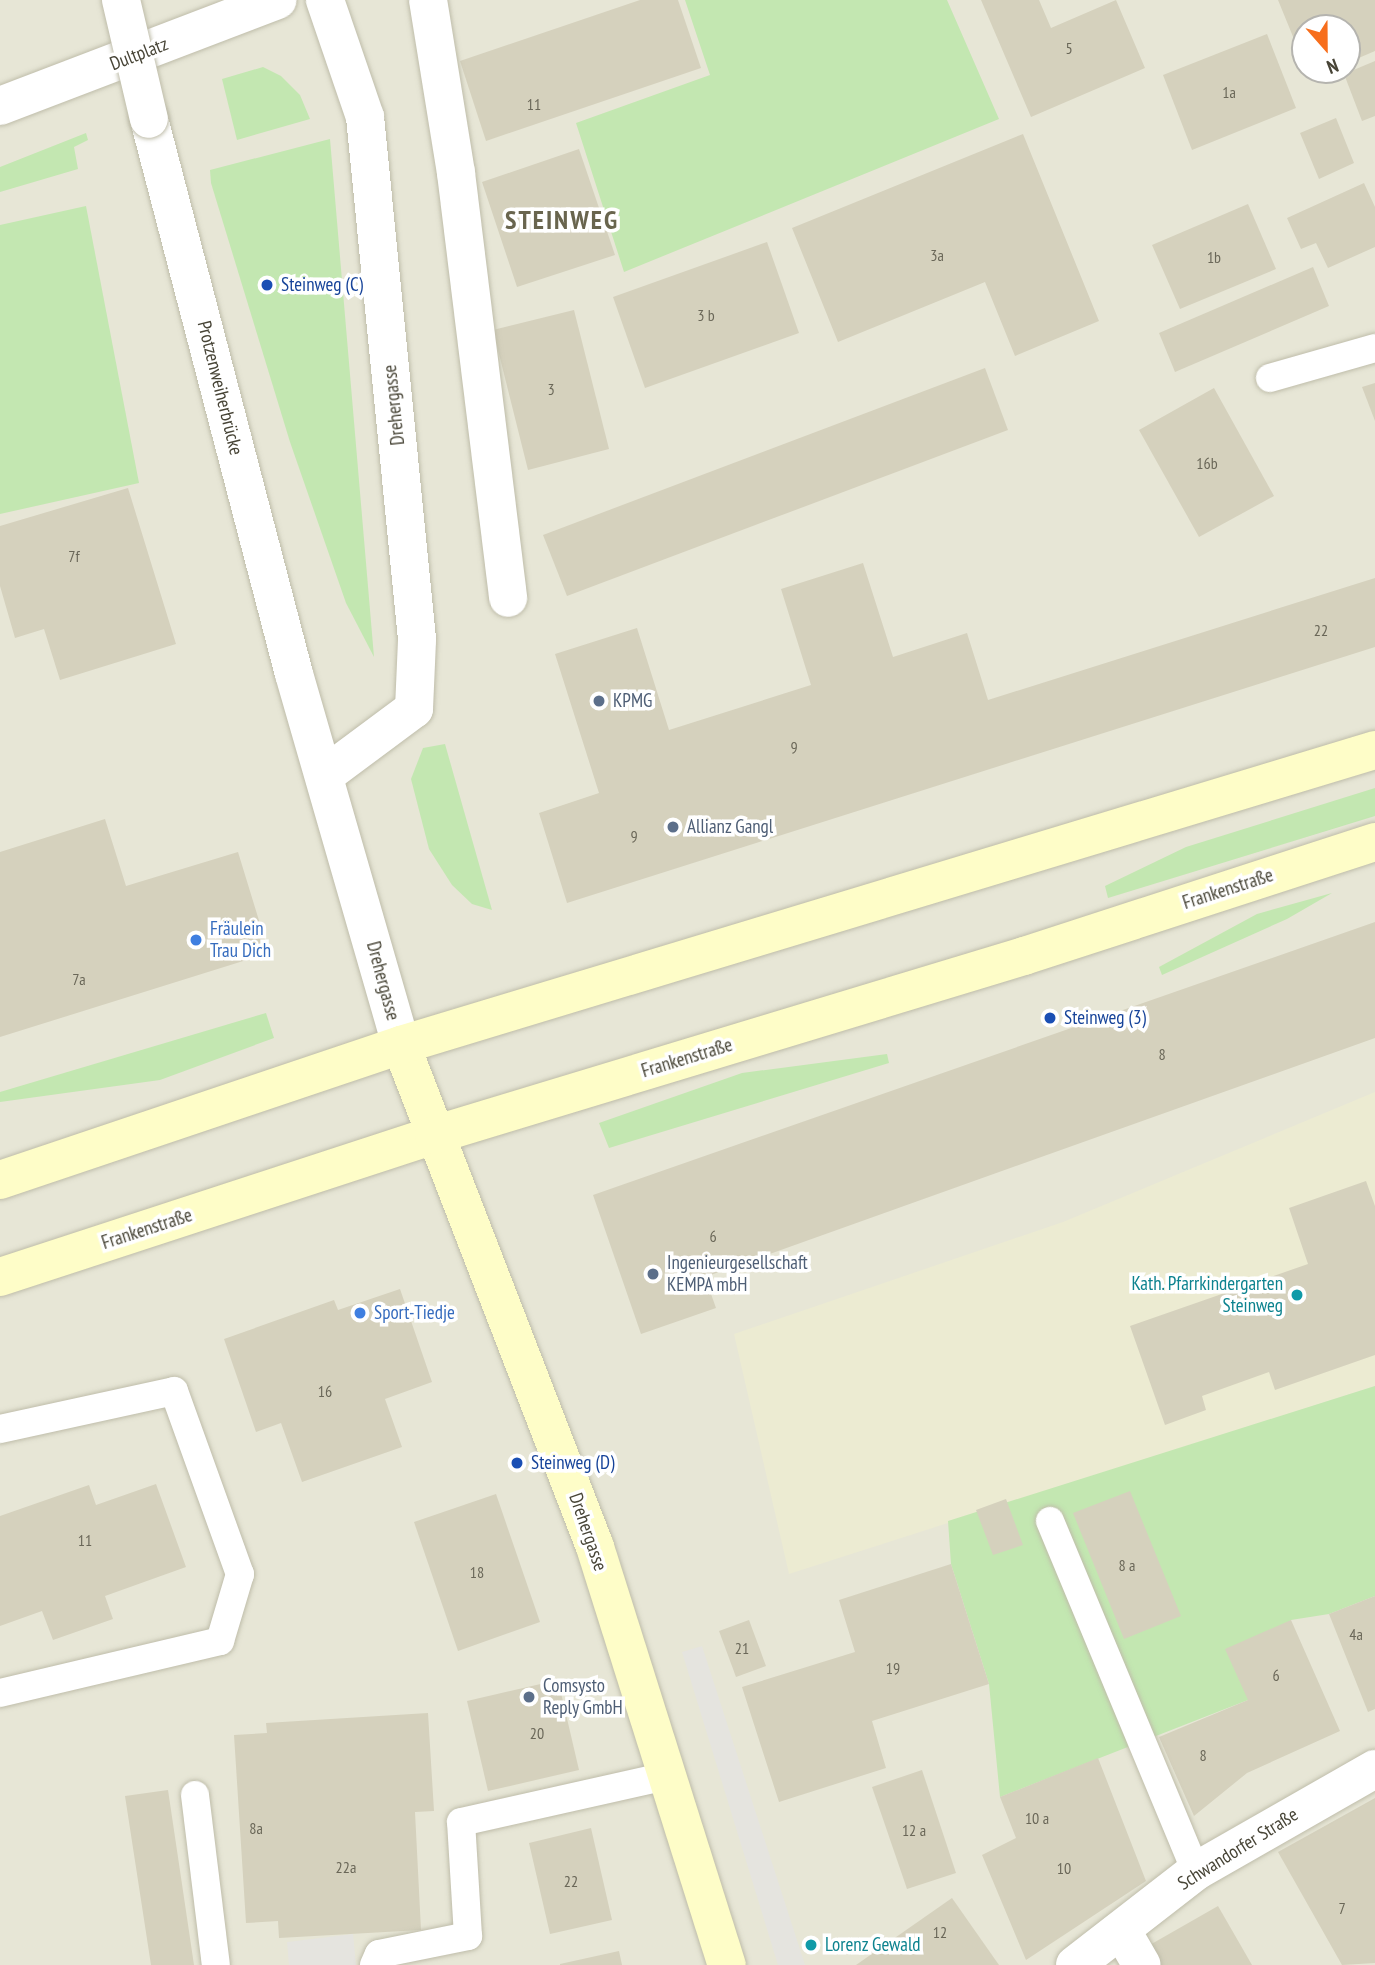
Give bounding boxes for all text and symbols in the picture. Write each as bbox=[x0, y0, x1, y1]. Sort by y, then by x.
north arrow bbox=[1291, 14, 1361, 84]
street label: Dultplatz bbox=[107, 33, 171, 75]
house number: 5 bbox=[1065, 38, 1073, 58]
text: N bbox=[1324, 54, 1342, 80]
house number: 1a bbox=[1222, 82, 1236, 102]
house number: 11 bbox=[527, 94, 541, 114]
district label: STEINWEG bbox=[506, 204, 618, 236]
house number: 3a bbox=[930, 245, 944, 265]
house number: 1b bbox=[1207, 247, 1221, 267]
place label: Steinweg (C) bbox=[281, 274, 363, 296]
marker: Steinweg (C) bbox=[259, 277, 275, 293]
house number: 3 b bbox=[697, 305, 715, 325]
street label: Protzenweiherbrücke bbox=[192, 319, 248, 457]
street label: Drehergasse bbox=[378, 364, 410, 446]
house number: 3 bbox=[547, 379, 555, 399]
house number: 16b bbox=[1196, 453, 1218, 473]
house number: 7f bbox=[68, 546, 80, 566]
house number: 22 bbox=[1314, 620, 1328, 640]
place label: KPMG bbox=[613, 690, 652, 712]
marker: KPMG bbox=[591, 693, 607, 709]
house number: 9 bbox=[790, 737, 798, 757]
place label: Allianz Gangl bbox=[687, 816, 774, 838]
marker: Allianz Gangl bbox=[665, 819, 681, 835]
house number: 9 bbox=[630, 826, 638, 846]
street label: Frankenstraße bbox=[1180, 864, 1276, 914]
place label: Fräulein Trau Dich bbox=[210, 918, 271, 962]
marker: Fräulein Trau Dich bbox=[188, 932, 204, 948]
street label: Drehergasse bbox=[362, 939, 404, 1023]
house number: 7a bbox=[72, 969, 86, 989]
place label: Steinweg (3) bbox=[1064, 1007, 1146, 1029]
marker: Steinweg (3) bbox=[1042, 1010, 1058, 1026]
street label: Frankenstraße bbox=[639, 1033, 735, 1083]
house number: 8 bbox=[1158, 1044, 1166, 1064]
street label: Frankenstraße bbox=[99, 1204, 195, 1254]
house number: 6 bbox=[709, 1226, 717, 1246]
place label: Ingenieurgesellschaft KEMPA mbH bbox=[667, 1252, 808, 1296]
marker: Ingenieurgesellschaft KEMPA mbH bbox=[645, 1266, 661, 1282]
place label: Kath. Pfarrkindergarten Steinweg bbox=[1130, 1273, 1283, 1317]
marker: Kath. Pfarrkindergarten Steinweg bbox=[1289, 1287, 1305, 1303]
place label: Sport-Tiedje bbox=[374, 1302, 455, 1324]
marker: Sport-Tiedje bbox=[352, 1305, 368, 1321]
house number: 16 bbox=[318, 1381, 332, 1401]
place label: Steinweg (D) bbox=[531, 1452, 614, 1474]
marker: Steinweg (D) bbox=[509, 1455, 525, 1471]
street label: Drehergasse bbox=[564, 1490, 612, 1574]
house number: 11 bbox=[78, 1530, 92, 1550]
house number: 8 a bbox=[1119, 1555, 1135, 1575]
house number: 18 bbox=[470, 1562, 484, 1582]
house number: 4a bbox=[1349, 1624, 1363, 1644]
house number: 21 bbox=[735, 1638, 749, 1658]
house number: 19 bbox=[886, 1658, 900, 1678]
house number: 6 bbox=[1272, 1665, 1280, 1685]
place label: Comsysto Reply GmbH bbox=[543, 1675, 623, 1719]
marker: Comsysto Reply GmbH bbox=[521, 1689, 537, 1705]
house number: 20 bbox=[530, 1723, 544, 1743]
house number: 8 bbox=[1199, 1745, 1207, 1765]
street label: Schwandorfer Straße bbox=[1174, 1803, 1302, 1895]
house number: 10 a bbox=[1025, 1808, 1049, 1828]
house number: 8a bbox=[249, 1818, 263, 1838]
house number: 12 a bbox=[902, 1820, 926, 1840]
house number: 22a bbox=[336, 1857, 356, 1877]
house number: 10 bbox=[1057, 1858, 1071, 1878]
house number: 22 bbox=[564, 1871, 578, 1891]
house number: 7 bbox=[1338, 1898, 1346, 1918]
house number: 12 bbox=[933, 1922, 947, 1942]
place label: Lorenz Gewald bbox=[825, 1934, 921, 1956]
marker: Lorenz Gewald bbox=[803, 1937, 819, 1953]

